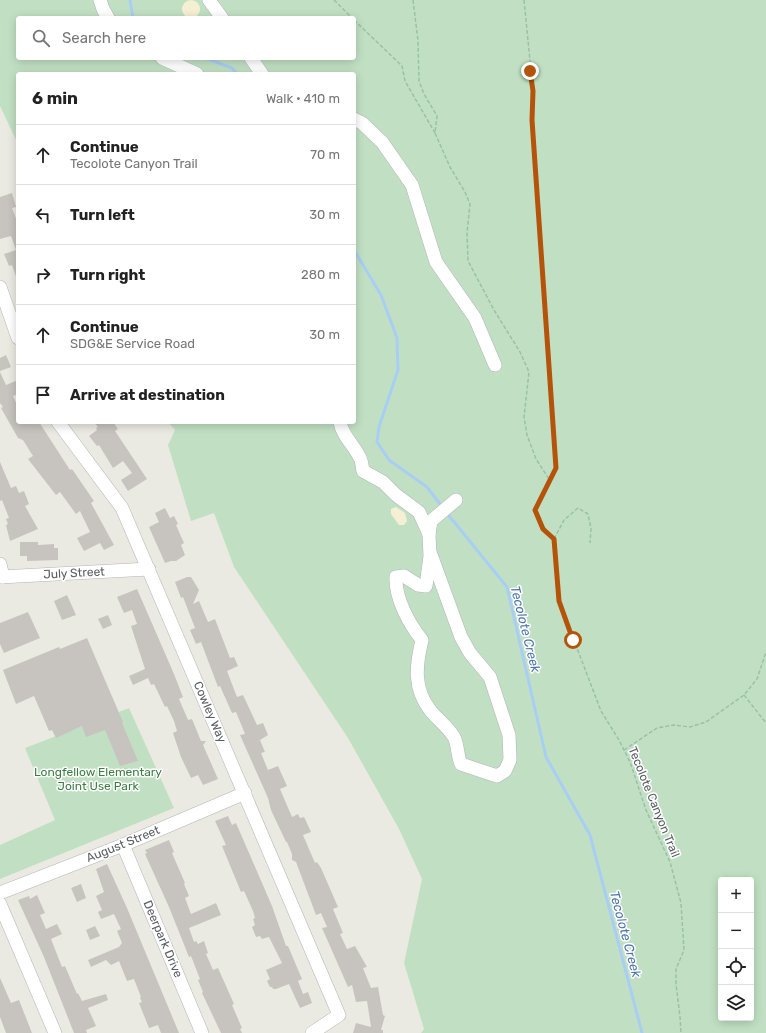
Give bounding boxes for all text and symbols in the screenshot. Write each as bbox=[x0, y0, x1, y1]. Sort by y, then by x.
search box bbox=[16, 16, 356, 60]
icon: search bbox=[30, 27, 52, 49]
text: Search here bbox=[62, 29, 146, 47]
route end bbox=[521, 62, 539, 80]
text: 6 min bbox=[32, 88, 78, 108]
text: Walk · 410 m bbox=[266, 91, 340, 106]
text: Continue bbox=[70, 138, 139, 156]
icon: ahead bbox=[32, 144, 54, 166]
text: 70 m bbox=[310, 147, 340, 162]
text: Tecolote Canyon Trail bbox=[70, 156, 198, 171]
icon: left bbox=[32, 204, 54, 226]
text: Turn left bbox=[70, 206, 135, 224]
text: 30 m bbox=[309, 207, 340, 222]
icon: right bbox=[32, 264, 54, 286]
text: Turn right bbox=[70, 266, 145, 284]
text: 280 m bbox=[301, 267, 340, 282]
text: Continue bbox=[70, 318, 139, 336]
icon: ahead bbox=[32, 324, 54, 346]
text: 30 m bbox=[309, 327, 340, 342]
text: SDG&E Service Road bbox=[70, 336, 195, 351]
icon: arrive bbox=[32, 384, 54, 406]
text: Arrive at destination bbox=[70, 386, 225, 404]
street label: July Street bbox=[43, 564, 105, 582]
water label: Tecolote Creek bbox=[507, 584, 544, 674]
route start bbox=[564, 631, 582, 649]
street label: Cowley Way bbox=[191, 679, 229, 745]
street label: Tecolote Canyon Trail bbox=[625, 745, 683, 859]
park label: Longfellow Elementary Joint Use Park bbox=[34, 765, 162, 793]
street label: August Street bbox=[84, 823, 162, 865]
map controls bbox=[718, 877, 754, 1021]
button: + bbox=[718, 877, 754, 913]
water label: Tecolote Creek bbox=[607, 889, 644, 979]
street label: Deerpark Drive bbox=[140, 898, 186, 980]
button: − bbox=[718, 913, 754, 949]
button: locate bbox=[718, 949, 754, 985]
button: layers bbox=[718, 985, 754, 1021]

